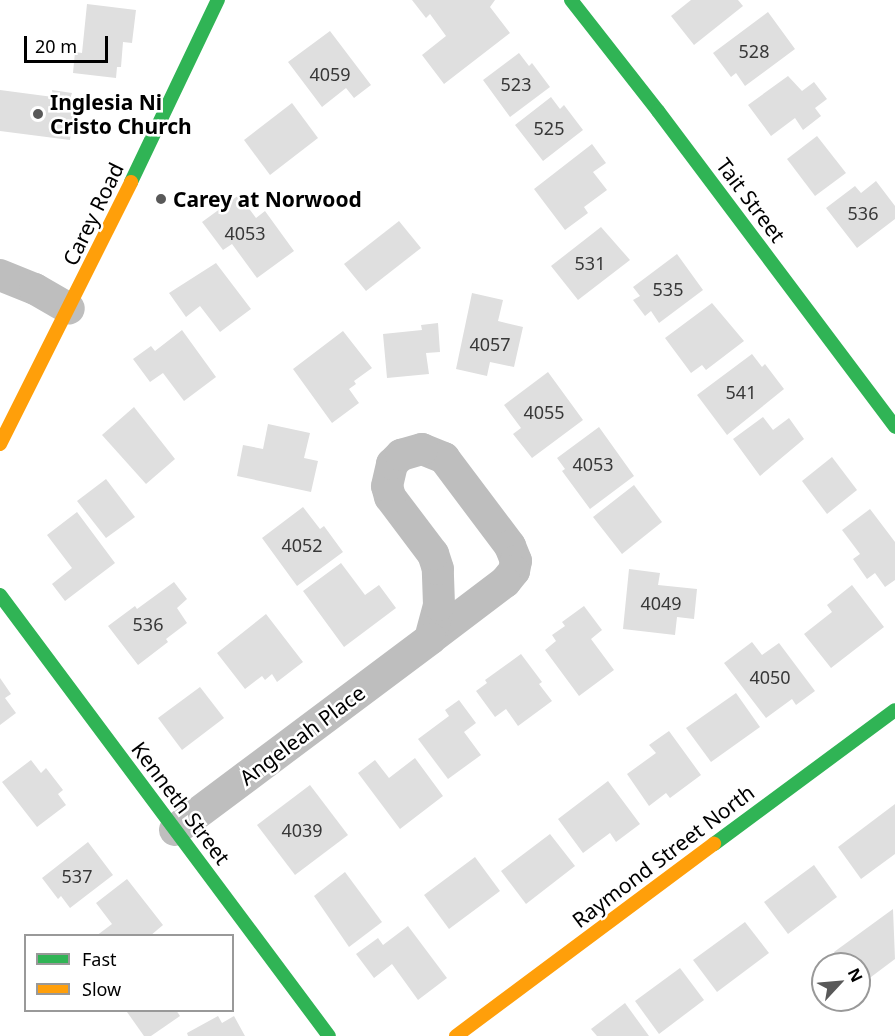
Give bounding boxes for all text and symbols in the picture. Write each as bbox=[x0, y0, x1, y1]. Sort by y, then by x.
scale bar bbox=[27, 24, 111, 62]
text: 20 m bbox=[35, 34, 77, 58]
house number: 528 bbox=[739, 40, 769, 62]
house number: 4059 bbox=[309, 63, 351, 85]
house number: 523 bbox=[501, 73, 531, 95]
place label: Inglesia Ni Cristo Church bbox=[50, 89, 192, 139]
marker: Inglesia Ni Cristo Church bbox=[31, 107, 45, 121]
house number: 525 bbox=[534, 117, 564, 139]
street label: Tait Street bbox=[711, 153, 791, 247]
street label: Carey Road bbox=[57, 158, 129, 270]
place label: Carey at Norwood bbox=[173, 186, 362, 212]
marker: Carey at Norwood bbox=[154, 192, 168, 206]
house number: 536 bbox=[848, 202, 878, 224]
house number: 4053 bbox=[224, 222, 266, 244]
house number: 531 bbox=[575, 252, 605, 274]
house number: 535 bbox=[653, 278, 683, 300]
house number: 4057 bbox=[469, 333, 511, 355]
house number: 541 bbox=[726, 381, 756, 403]
house number: 4055 bbox=[523, 401, 565, 423]
house number: 4053 bbox=[572, 453, 614, 475]
house number: 4052 bbox=[281, 534, 323, 556]
house number: 4049 bbox=[640, 592, 682, 614]
house number: 536 bbox=[133, 613, 163, 635]
house number: 4050 bbox=[749, 666, 791, 688]
street label: Angeleah Place bbox=[234, 680, 370, 790]
street label: Kenneth Street bbox=[127, 737, 235, 869]
street label: Raymond Street North bbox=[567, 779, 759, 933]
house number: 4039 bbox=[281, 819, 323, 841]
house number: 537 bbox=[62, 865, 92, 887]
legend bbox=[24, 934, 234, 1012]
text: Fast bbox=[82, 947, 117, 971]
north arrow bbox=[811, 952, 871, 1012]
text: N bbox=[843, 964, 868, 986]
text: Slow bbox=[82, 977, 121, 1001]

